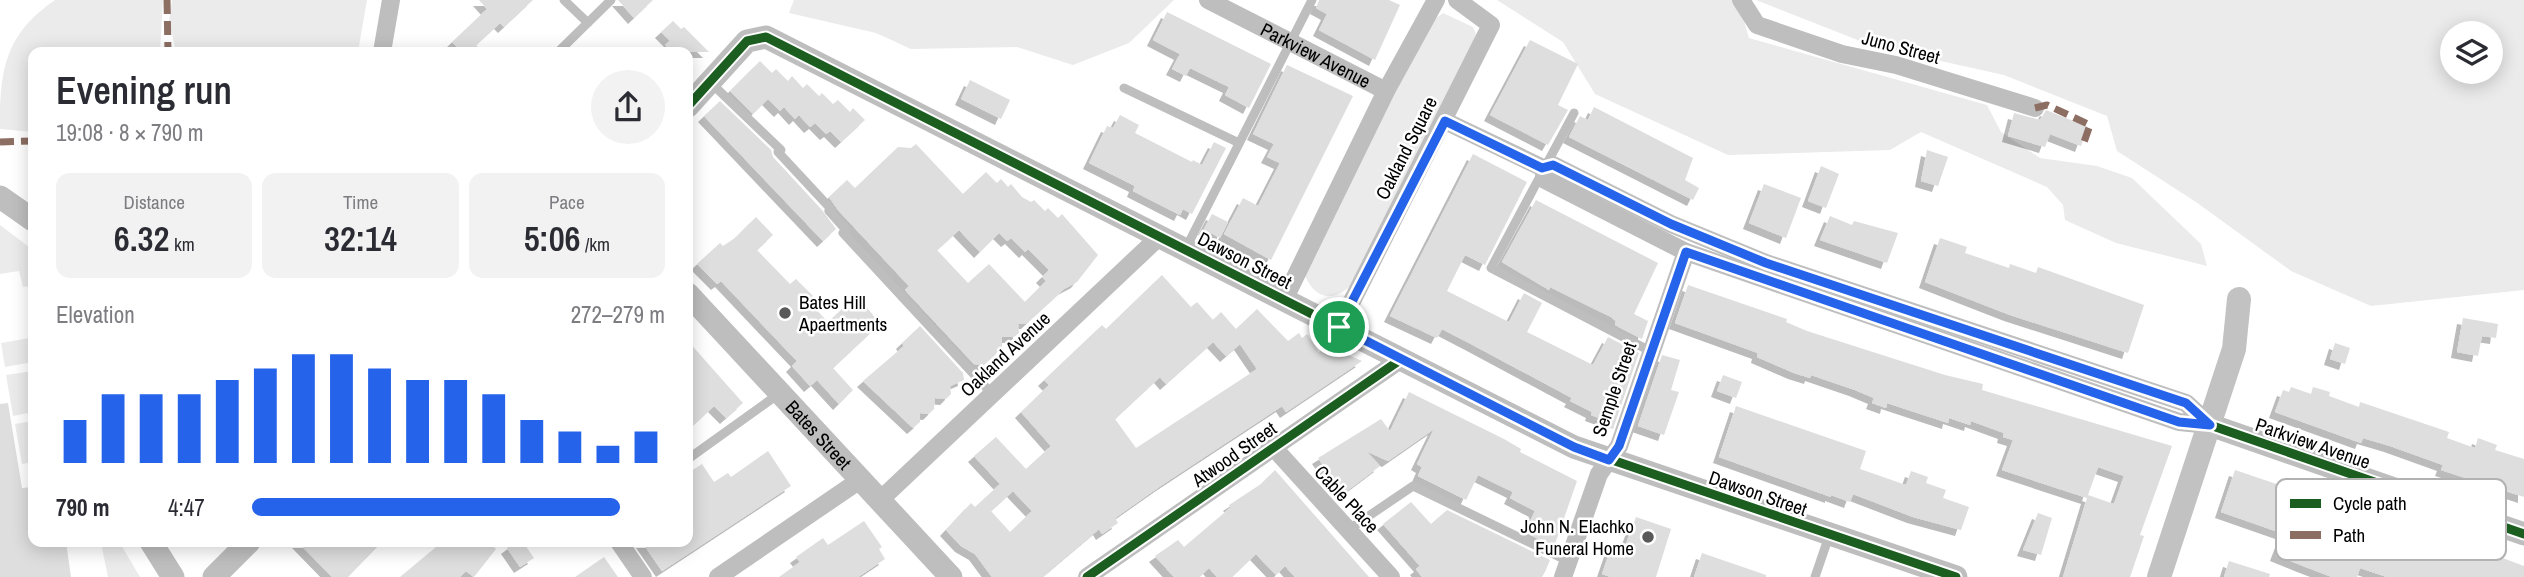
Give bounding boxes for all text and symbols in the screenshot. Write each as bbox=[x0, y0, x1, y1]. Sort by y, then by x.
street label: Parkview Avenue bbox=[1256, 16, 1375, 94]
map controls bbox=[2440, 21, 2503, 84]
button: layers bbox=[2440, 21, 2503, 84]
street label: Juno Street bbox=[1859, 24, 1943, 70]
text: Evening run bbox=[56, 65, 232, 116]
button: share bbox=[591, 70, 665, 144]
street label: Oakland Square bbox=[1369, 92, 1443, 204]
text: 19:08 · 8 × 790 m bbox=[56, 117, 203, 148]
text: Distance bbox=[123, 189, 185, 215]
text: Time bbox=[343, 189, 378, 215]
text: Pace bbox=[549, 189, 585, 215]
text: 6.32 bbox=[114, 215, 170, 262]
text: 32:14 bbox=[324, 215, 397, 262]
text: 5:06 bbox=[524, 215, 581, 262]
street label: Dawson Street bbox=[1194, 225, 1297, 295]
text: km bbox=[170, 231, 195, 257]
text: /km bbox=[581, 231, 610, 257]
place label: Bates Hill Apaertments bbox=[798, 289, 888, 337]
pin bbox=[1309, 297, 1369, 357]
text: Elevation bbox=[56, 299, 135, 330]
text: 272–279 m bbox=[571, 299, 665, 330]
marker: Bates Hill Apaertments bbox=[777, 305, 793, 321]
street label: Oakland Avenue bbox=[954, 306, 1056, 402]
icon: arrive bbox=[1320, 308, 1358, 346]
street label: Semple Street bbox=[1586, 337, 1643, 440]
street label: Bates Street bbox=[780, 394, 858, 475]
street label: Parkview Avenue bbox=[2252, 411, 2374, 475]
street label: Atwood Street bbox=[1186, 415, 1282, 493]
street label: Cable Place bbox=[1309, 459, 1385, 539]
street label: Dawson Street bbox=[1705, 464, 1811, 522]
legend bbox=[2276, 479, 2506, 560]
text: Cycle path bbox=[2333, 490, 2407, 516]
text: 790 m bbox=[56, 492, 109, 523]
text: 4:47 bbox=[168, 492, 205, 523]
place label: John N. Elachko Funeral Home bbox=[1521, 513, 1634, 561]
text: Path bbox=[2333, 522, 2365, 548]
marker: John N. Elachko Funeral Home bbox=[1640, 529, 1656, 545]

